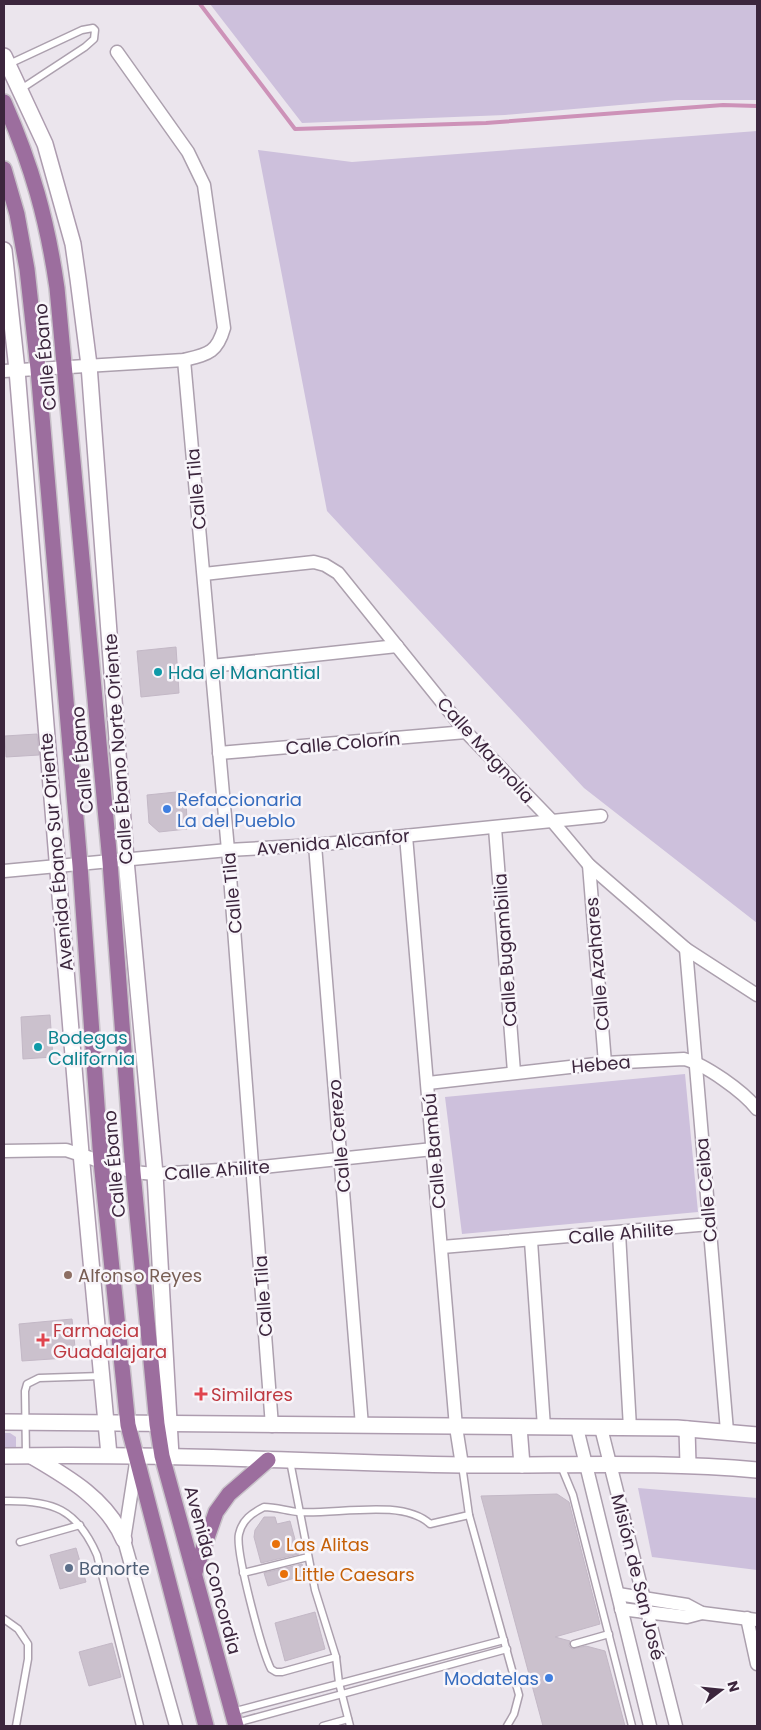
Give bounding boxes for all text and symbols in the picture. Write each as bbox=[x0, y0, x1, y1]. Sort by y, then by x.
street label: Calle Ébano bbox=[28, 302, 62, 412]
street label: Calle Tila bbox=[180, 447, 212, 531]
street label: Calle Ébano Norte Oriente bbox=[97, 633, 139, 865]
place label: Hda el Manantial bbox=[168, 660, 320, 685]
marker: Hda el Manantial bbox=[152, 666, 164, 678]
street label: Calle Magnolia bbox=[432, 692, 540, 808]
street label: Calle Ébano bbox=[65, 705, 99, 815]
street label: Calle Colorín bbox=[285, 726, 401, 760]
street label: Avenida Ébano Sur Oriente bbox=[33, 732, 79, 972]
place label: Refaccionaria La del Pueblo bbox=[177, 787, 302, 833]
marker: Refaccionaria La del Pueblo bbox=[161, 803, 173, 815]
street label: Avenida Alcanfor bbox=[255, 823, 411, 861]
street label: Calle Tila bbox=[216, 851, 248, 935]
street label: Calle Bugambilia bbox=[487, 872, 523, 1028]
street label: Calle Azahares bbox=[579, 896, 615, 1032]
place label: Bodegas California bbox=[48, 1025, 135, 1071]
marker: Bodegas California bbox=[32, 1041, 44, 1053]
street label: Hebea bbox=[570, 1049, 632, 1079]
street label: Calle Cerezo bbox=[322, 1078, 356, 1194]
street label: Calle Bambú bbox=[416, 1092, 452, 1210]
street label: Calle Ébano bbox=[97, 1109, 131, 1219]
street label: Calle Ceiba bbox=[689, 1137, 723, 1243]
street label: Calle Ahilite bbox=[163, 1154, 271, 1186]
street label: Calle Ahilite bbox=[567, 1216, 675, 1250]
street label: Calle Tila bbox=[248, 1254, 278, 1338]
place label: Alfonso Reyes bbox=[78, 1263, 202, 1288]
marker: Alfonso Reyes bbox=[62, 1269, 74, 1281]
place label: Farmacia Guadalajara bbox=[53, 1318, 167, 1364]
marker: Farmacia Guadalajara bbox=[37, 1334, 49, 1346]
place label: Similares bbox=[211, 1382, 293, 1407]
marker: Similares bbox=[195, 1388, 207, 1400]
street label: Avenida Concordia bbox=[178, 1483, 248, 1657]
street label: Misión de San José bbox=[605, 1491, 671, 1663]
place label: Las Alitas bbox=[286, 1532, 369, 1557]
marker: Las Alitas bbox=[270, 1538, 282, 1550]
place label: Banorte bbox=[79, 1556, 150, 1581]
marker: Banorte bbox=[63, 1562, 75, 1574]
place label: Little Caesars bbox=[294, 1562, 415, 1587]
marker: Little Caesars bbox=[278, 1568, 290, 1580]
north arrow bbox=[696, 1665, 746, 1715]
place label: Modatelas bbox=[444, 1666, 539, 1691]
marker: Modatelas bbox=[543, 1672, 555, 1684]
text: N bbox=[722, 1679, 745, 1694]

